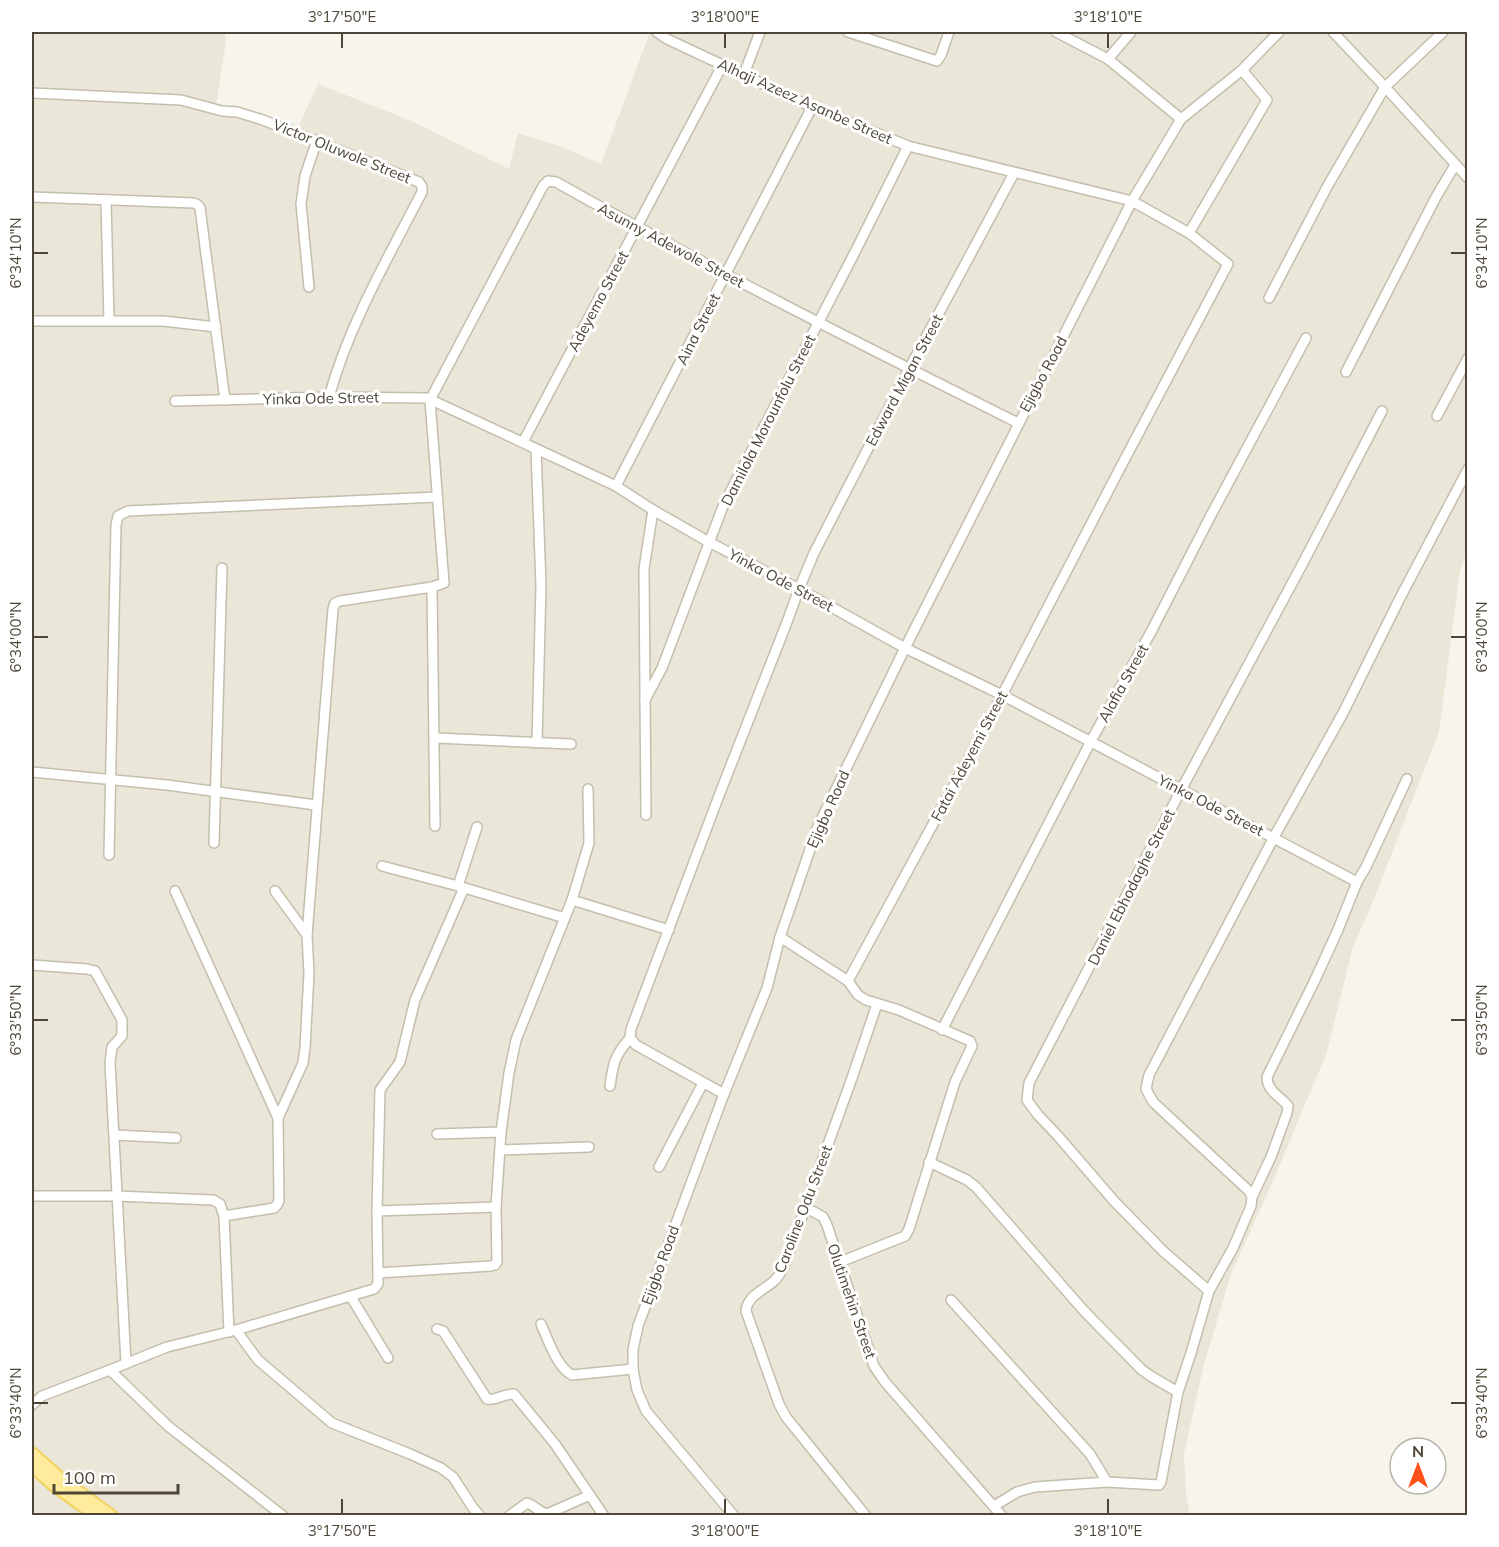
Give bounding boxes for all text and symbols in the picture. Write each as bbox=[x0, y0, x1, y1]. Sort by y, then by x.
text: 3°17'50"E bbox=[308, 7, 376, 26]
text: 3°18'00"E bbox=[691, 7, 759, 26]
text: 3°18'10"E bbox=[1074, 7, 1142, 26]
street label: Alhaji Azeez Asanbe Street bbox=[715, 54, 895, 148]
street label: Victor Oluwole Street bbox=[270, 115, 414, 187]
street label: Asunny Adewole Street bbox=[595, 198, 747, 292]
text: 6°34'10"N bbox=[6, 218, 25, 288]
text: 6°34'10"N bbox=[1472, 218, 1491, 288]
street label: Adeyemo Street bbox=[564, 247, 632, 355]
street label: Aina Street bbox=[672, 290, 724, 368]
street label: Edward Migan Street bbox=[861, 311, 947, 449]
street label: Damilola Morounfolu Street bbox=[717, 331, 819, 509]
street label: Ejigbo Road bbox=[1015, 333, 1071, 415]
street label: Yinka Ode Street bbox=[262, 387, 379, 409]
street label: Yinka Ode Street bbox=[724, 544, 837, 616]
text: 6°34'00"N bbox=[6, 602, 25, 672]
text: 6°34'00"N bbox=[1472, 602, 1491, 672]
street label: Alafia Street bbox=[1094, 641, 1152, 725]
street label: Fatai Adeyemi Street bbox=[927, 688, 1011, 824]
street label: Ejigbo Road bbox=[802, 767, 854, 851]
street label: Yinka Ode Street bbox=[1154, 770, 1267, 840]
street label: Daniel Ebhodaghe Street bbox=[1083, 806, 1179, 968]
text: 6°33'50"N bbox=[6, 985, 25, 1055]
text: 6°33'50"N bbox=[1472, 985, 1491, 1055]
street label: Caroline Odu Street bbox=[770, 1142, 836, 1276]
street label: Ejigbo Road bbox=[637, 1223, 683, 1307]
street label: Olutimehin Street bbox=[823, 1241, 881, 1361]
text: 6°33'40"N bbox=[6, 1368, 25, 1438]
text: 6°33'40"N bbox=[1472, 1368, 1491, 1438]
north arrow bbox=[1388, 1436, 1448, 1496]
text: N bbox=[1412, 1441, 1424, 1461]
scale bar bbox=[54, 1457, 178, 1495]
text: 100 m bbox=[63, 1466, 116, 1489]
text: 3°17'50"E bbox=[308, 1521, 376, 1540]
text: 3°18'00"E bbox=[691, 1521, 759, 1540]
text: 3°18'10"E bbox=[1074, 1521, 1142, 1540]

